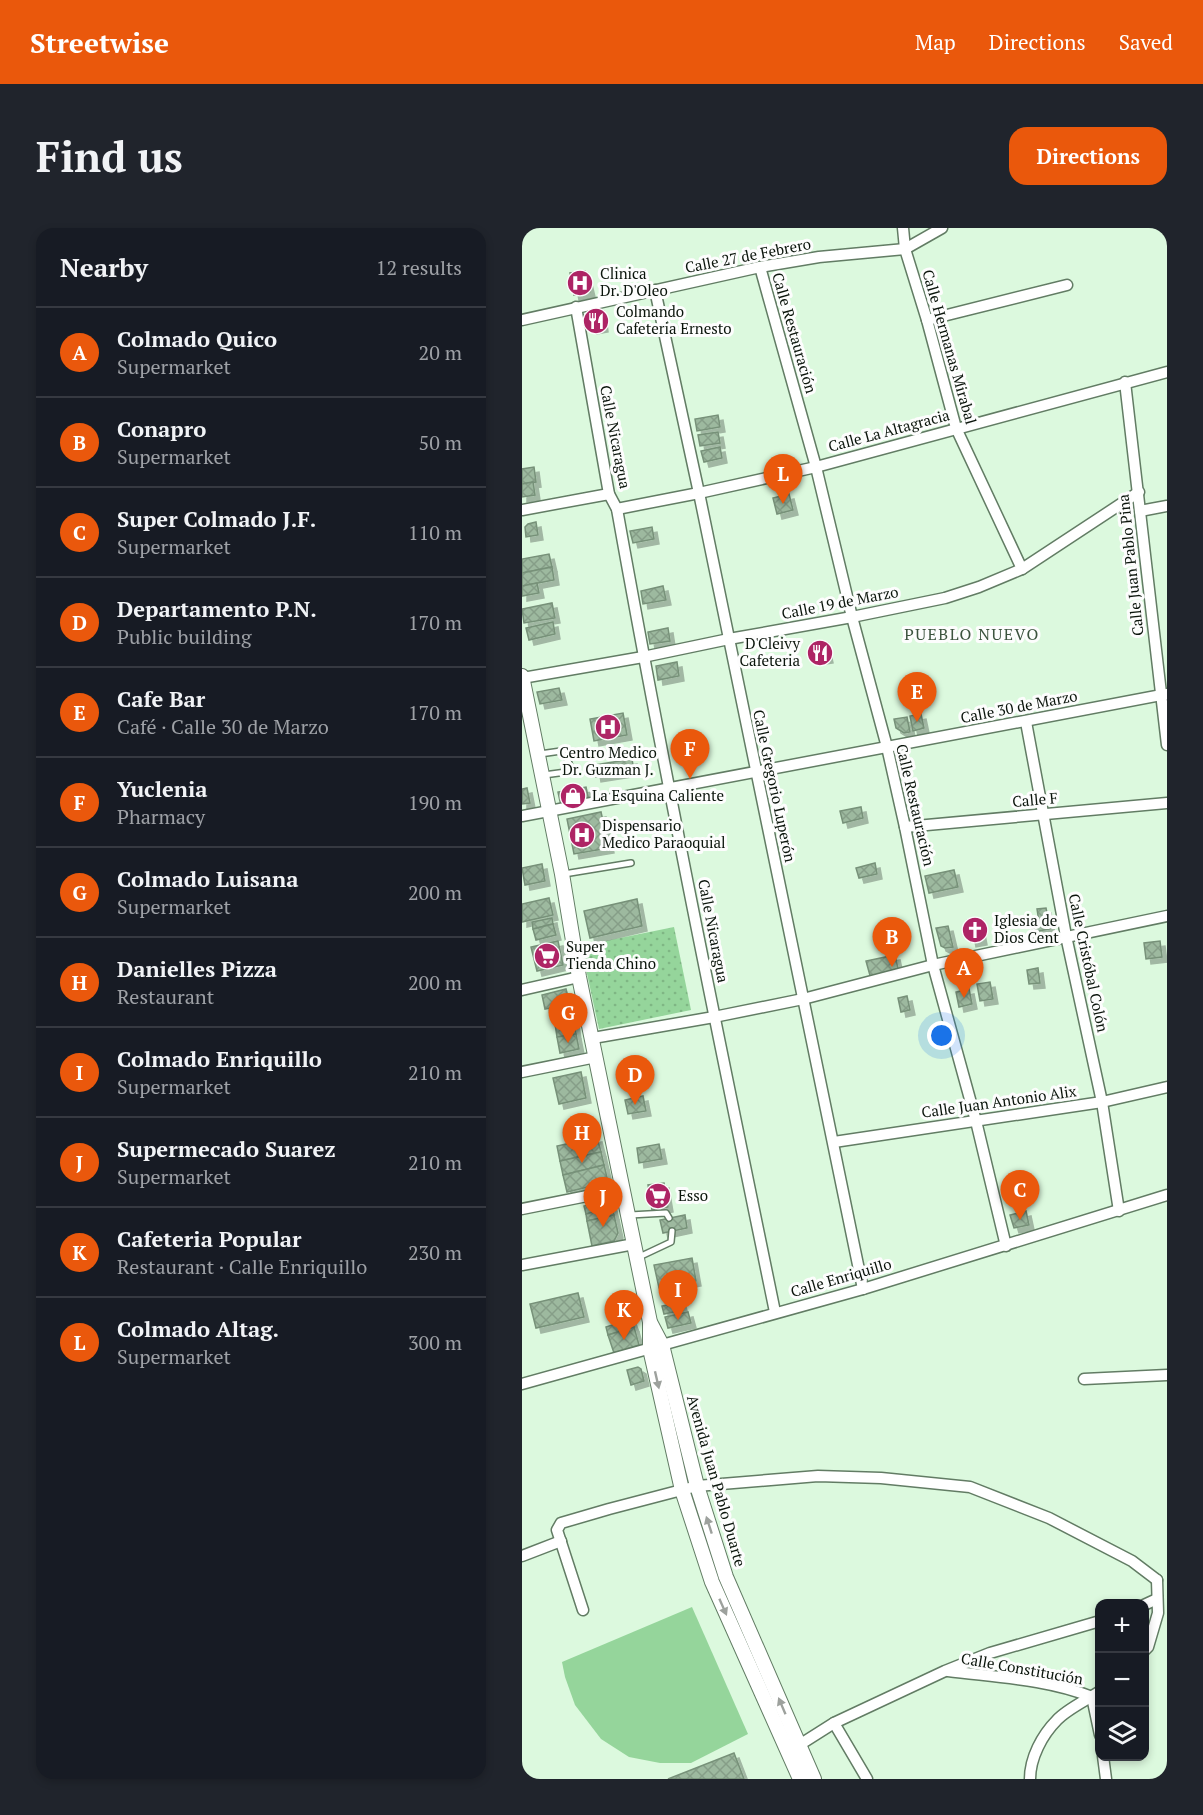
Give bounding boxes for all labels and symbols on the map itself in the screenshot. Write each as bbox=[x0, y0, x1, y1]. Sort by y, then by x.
street label: Calle 27 de Febrero bbox=[683, 233, 812, 277]
place label: Clinica Dr. D'Oleo bbox=[600, 263, 668, 300]
street label: Calle Hermanas Mirabal bbox=[918, 267, 982, 426]
hospital icon: Clinica Dr. D'Oleo bbox=[565, 268, 595, 298]
street label: Calle Restauración bbox=[768, 270, 822, 395]
place label: Colmando Cafeteria Ernesto bbox=[616, 301, 732, 338]
restaurant icon: Colmando Cafeteria Ernesto bbox=[581, 306, 611, 336]
street label: Calle Nicaragua bbox=[596, 383, 636, 491]
street label: Calle La Altagracia bbox=[826, 404, 952, 456]
pin: L bbox=[764, 454, 802, 504]
street label: Calle Juan Pablo Pina bbox=[1113, 493, 1147, 637]
street label: Calle 19 de Marzo bbox=[780, 581, 900, 623]
district label: PUEBLO NUEVO bbox=[904, 623, 1040, 645]
place label: D'Cleivy Cafeteria bbox=[739, 633, 800, 670]
restaurant icon: D'Cleivy Cafeteria bbox=[805, 638, 835, 668]
pin: E bbox=[898, 672, 936, 722]
street label: Calle 30 de Marzo bbox=[959, 685, 1079, 727]
street label: Calle Gregorio Luperón bbox=[749, 708, 801, 864]
hospital icon: Centro Medico Dr. Guzman J. bbox=[593, 712, 623, 742]
pin: F bbox=[670, 730, 710, 779]
place label: Centro Medico Dr. Guzman J. bbox=[559, 742, 657, 779]
street label: Calle Restauración bbox=[892, 742, 940, 868]
shop icon: La Esquina Caliente bbox=[558, 781, 588, 811]
place label: La Esquina Caliente bbox=[592, 785, 724, 805]
street label: Calle F bbox=[1011, 787, 1059, 811]
place label: Dispensario Medico Paraoquial bbox=[602, 815, 726, 852]
hospital icon: Dispensario Medico Paraoquial bbox=[567, 820, 597, 850]
street label: Calle Nicaragua bbox=[694, 877, 734, 985]
street label: Calle Cristóbal Colón bbox=[1065, 892, 1113, 1034]
place label: Iglesia de Dios Cent bbox=[994, 910, 1059, 947]
church icon: Iglesia de Dios Cent bbox=[960, 915, 990, 945]
pin: B bbox=[872, 918, 911, 967]
place label: Super Tienda Chino bbox=[566, 936, 656, 973]
supermarket icon: Super Tienda Chino bbox=[532, 941, 562, 971]
pin: A bbox=[944, 948, 984, 998]
pin: G bbox=[548, 994, 588, 1043]
your location bbox=[927, 1021, 956, 1050]
pin: D bbox=[616, 1056, 654, 1105]
street label: Calle Juan Antonio Alix bbox=[920, 1080, 1078, 1122]
pin: H bbox=[562, 1114, 602, 1163]
pin: C bbox=[1000, 1170, 1040, 1220]
pin: J bbox=[584, 1178, 622, 1227]
supermarket icon: Esso bbox=[643, 1181, 673, 1211]
place label: Esso bbox=[678, 1185, 708, 1205]
street label: Calle Enriquillo bbox=[788, 1253, 893, 1301]
pin: I bbox=[658, 1270, 698, 1320]
pin: K bbox=[604, 1290, 644, 1340]
one-way arrow bbox=[653, 1371, 662, 1390]
street label: Avenida Juan Pablo Duarte bbox=[683, 1393, 751, 1569]
one-way arrow bbox=[704, 1516, 714, 1534]
one-way arrow bbox=[718, 1599, 728, 1617]
street label: Calle Constitución bbox=[960, 1647, 1085, 1689]
one-way arrow bbox=[777, 1697, 787, 1715]

